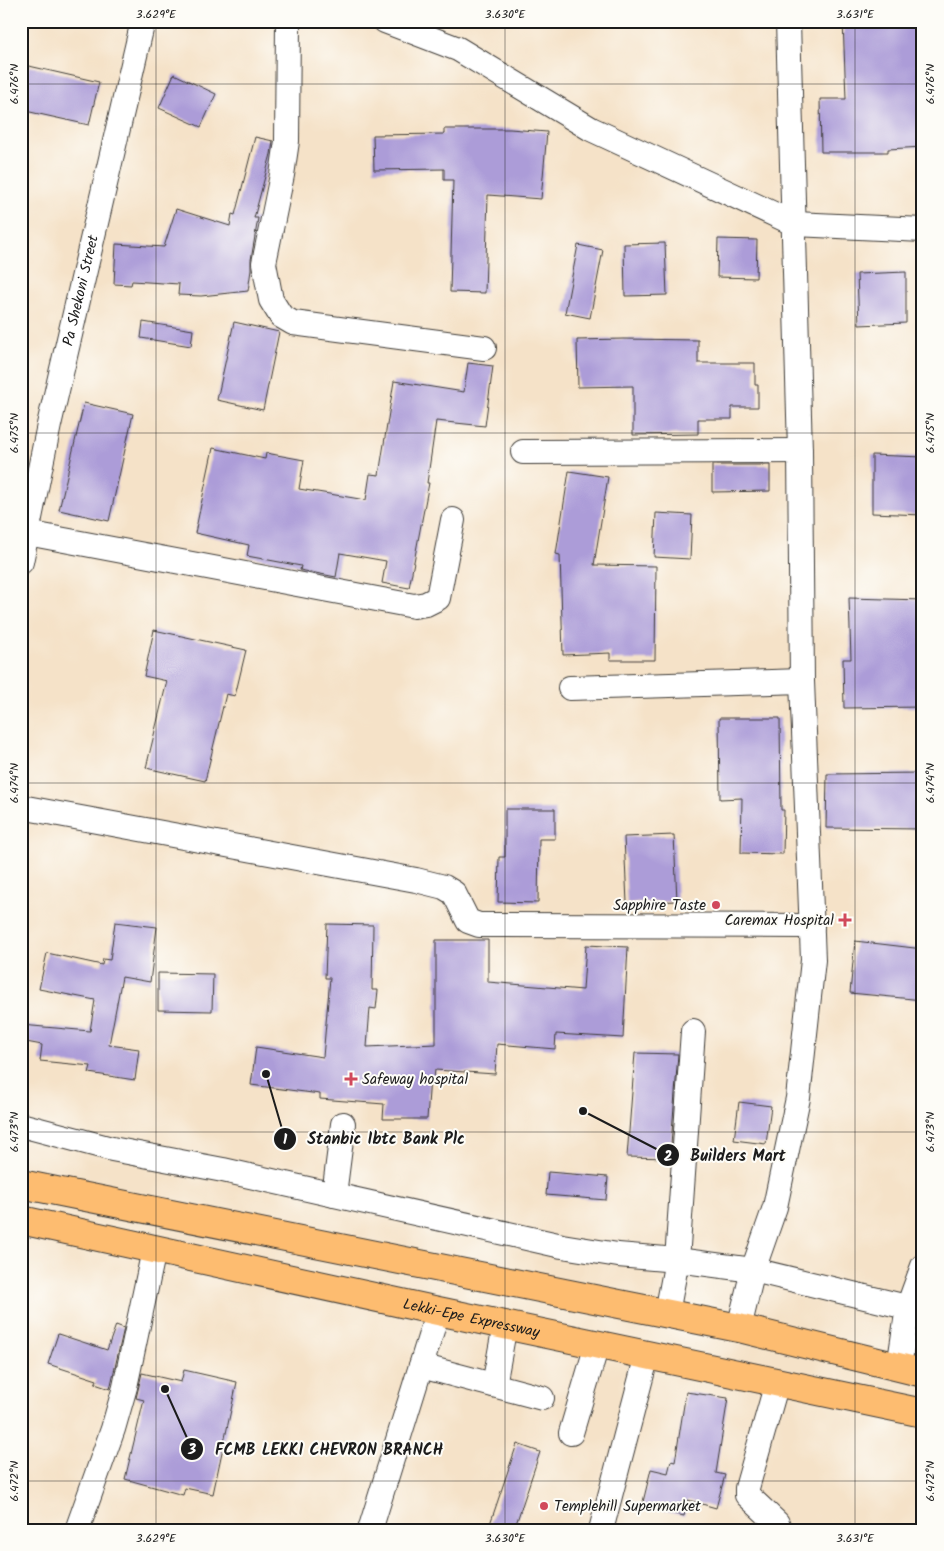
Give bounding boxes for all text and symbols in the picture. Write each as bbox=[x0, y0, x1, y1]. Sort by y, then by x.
text: 3.629°E bbox=[136, 5, 177, 24]
text: 3.630°E bbox=[485, 5, 526, 24]
text: 3.631°E bbox=[836, 5, 875, 24]
text: 6.476°N bbox=[5, 64, 24, 104]
text: 6.476°N bbox=[921, 64, 940, 104]
street label: Pa Shekoni Street bbox=[57, 232, 106, 349]
text: 6.475°N bbox=[5, 413, 24, 453]
text: 6.475°N bbox=[921, 413, 940, 453]
text: 6.474°N bbox=[5, 763, 24, 803]
text: 6.474°N bbox=[921, 763, 940, 803]
place label: Sapphire Taste bbox=[613, 894, 706, 918]
marker: Sapphire Taste bbox=[710, 899, 722, 911]
place label: Caremax Hospital bbox=[724, 909, 834, 933]
marker: Caremax Hospital bbox=[838, 913, 852, 927]
place label: Safeway hospital bbox=[362, 1068, 468, 1092]
marker: Safeway hospital bbox=[344, 1072, 358, 1086]
text: 6.473°N bbox=[5, 1112, 24, 1152]
text: 6.473°N bbox=[921, 1112, 940, 1152]
callout: Stanbic Ibtc Bank Plc bbox=[272, 1123, 475, 1154]
text: Stanbic Ibtc Bank Plc bbox=[307, 1127, 465, 1152]
text: 1 bbox=[283, 1128, 288, 1152]
callout: Builders Mart bbox=[655, 1140, 796, 1171]
text: Builders Mart bbox=[690, 1144, 786, 1169]
text: 2 bbox=[664, 1145, 673, 1169]
street label: Lekki-Epe Expressway bbox=[401, 1293, 543, 1345]
callout: FCMB LEKKI CHEVRON BRANCH bbox=[179, 1434, 453, 1465]
text: 3 bbox=[187, 1438, 196, 1462]
text: FCMB LEKKI CHEVRON BRANCH bbox=[215, 1438, 443, 1463]
text: 6.472°N bbox=[5, 1461, 24, 1501]
text: 6.472°N bbox=[921, 1461, 940, 1501]
place label: Templehill Supermarket bbox=[554, 1495, 701, 1519]
marker: Templehill Supermarket bbox=[538, 1500, 550, 1512]
text: 3.629°E bbox=[136, 1529, 177, 1548]
text: 3.630°E bbox=[485, 1529, 526, 1548]
text: 3.631°E bbox=[836, 1529, 875, 1548]

